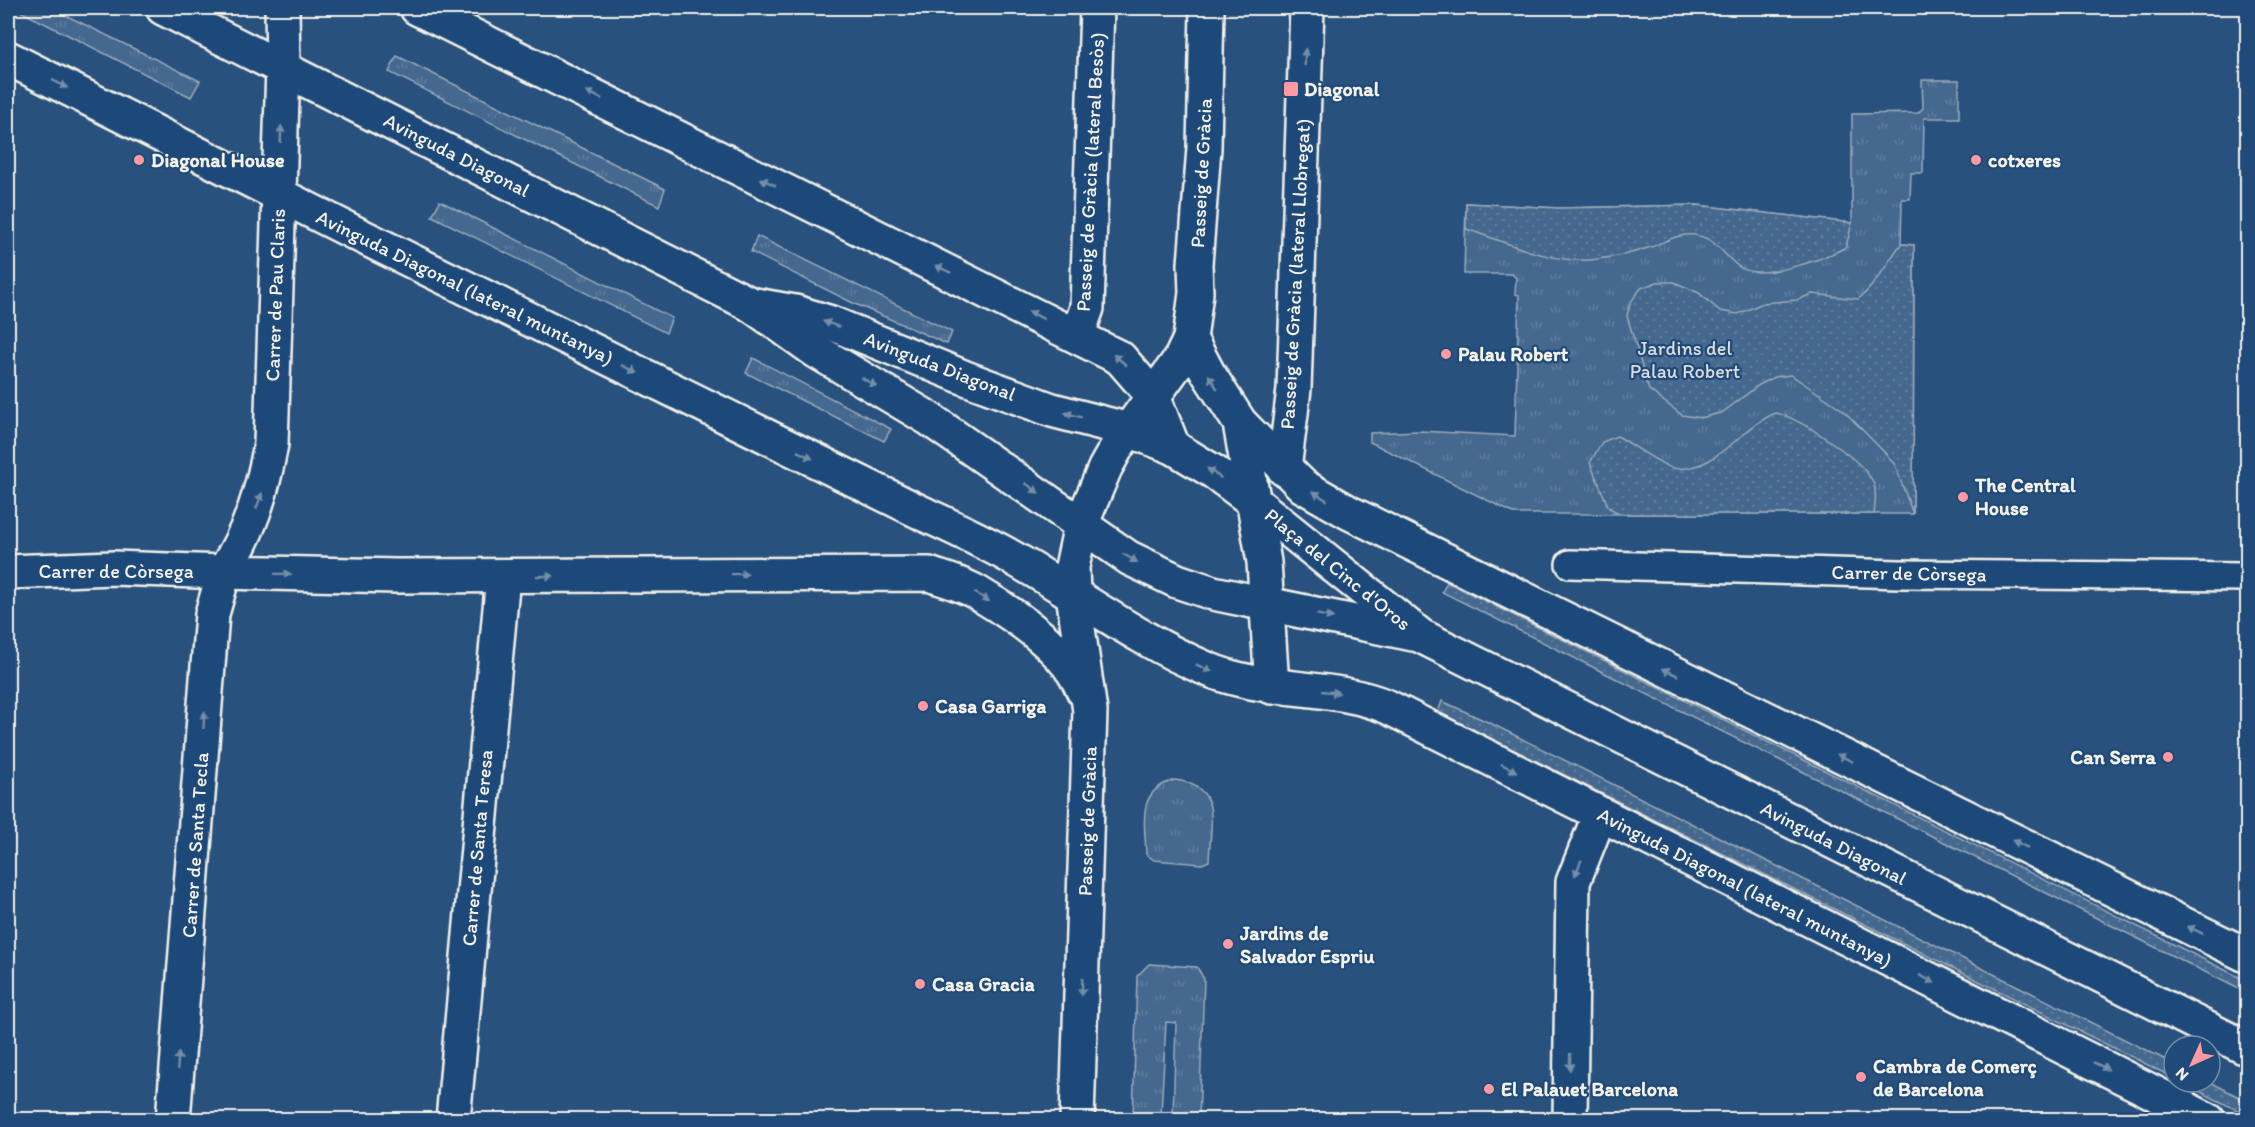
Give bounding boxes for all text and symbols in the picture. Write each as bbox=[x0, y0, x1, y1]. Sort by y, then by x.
street label: Passeig de Gràcia (lateral Besòs) bbox=[1071, 32, 1109, 312]
one-way arrow bbox=[1301, 48, 1310, 67]
place label: Diagonal bbox=[1304, 77, 1380, 102]
one-way arrow bbox=[51, 79, 68, 88]
marker: Diagonal bbox=[1282, 80, 1300, 98]
one-way arrow bbox=[585, 91, 602, 100]
street label: Passeig de Gràcia bbox=[1185, 97, 1217, 249]
street label: Avinguda Diagonal bbox=[380, 108, 534, 202]
street label: Passeig de Gràcia (lateral Llobregat) bbox=[1275, 118, 1315, 430]
one-way arrow bbox=[277, 124, 286, 143]
place label: Diagonal House bbox=[151, 148, 285, 173]
place label: cotxeres bbox=[1988, 148, 2061, 172]
marker: Diagonal House bbox=[132, 153, 146, 167]
marker: cotxeres bbox=[1969, 153, 1983, 167]
one-way arrow bbox=[760, 177, 777, 187]
street label: Avinguda Diagonal (lateral muntanya) bbox=[313, 204, 617, 370]
street label: Carrer de Pau Claris bbox=[260, 208, 290, 382]
one-way arrow bbox=[934, 264, 951, 274]
one-way arrow bbox=[1028, 310, 1045, 320]
one-way arrow bbox=[822, 319, 840, 329]
street label: Avinguda Diagonal bbox=[861, 326, 1020, 406]
park label: Jardins del Palau Robert bbox=[1630, 336, 1740, 383]
place label: Palau Robert bbox=[1458, 342, 1569, 366]
marker: Palau Robert bbox=[1439, 347, 1453, 361]
one-way arrow bbox=[1112, 354, 1128, 367]
one-way arrow bbox=[622, 364, 639, 374]
one-way arrow bbox=[1208, 374, 1219, 390]
one-way arrow bbox=[861, 377, 878, 387]
one-way arrow bbox=[1063, 410, 1081, 419]
one-way arrow bbox=[797, 451, 814, 460]
one-way arrow bbox=[1207, 467, 1223, 479]
place label: The Central House bbox=[1974, 473, 2076, 520]
one-way arrow bbox=[1024, 482, 1040, 495]
marker: The Central House bbox=[1956, 490, 1970, 504]
one-way arrow bbox=[1312, 491, 1328, 502]
one-way arrow bbox=[254, 492, 264, 510]
street label: Plaça del Cinc d'Oros bbox=[1260, 503, 1416, 635]
one-way arrow bbox=[1122, 552, 1138, 563]
street label: Carrer de Còrsega bbox=[38, 559, 194, 583]
street label: Carrer de Còrsega bbox=[1831, 560, 1987, 586]
one-way arrow bbox=[273, 569, 292, 578]
one-way arrow bbox=[730, 569, 749, 579]
one-way arrow bbox=[535, 571, 554, 581]
one-way arrow bbox=[974, 591, 990, 602]
one-way arrow bbox=[1316, 611, 1335, 621]
one-way arrow bbox=[1195, 663, 1212, 672]
one-way arrow bbox=[1662, 667, 1679, 676]
one-way arrow bbox=[1321, 688, 1340, 697]
place label: Casa Garriga bbox=[935, 694, 1047, 719]
marker: Casa Garriga bbox=[916, 699, 930, 713]
one-way arrow bbox=[200, 711, 209, 730]
street label: Passeig de Gràcia bbox=[1072, 745, 1102, 896]
place label: Can Serra bbox=[2070, 745, 2157, 769]
street label: Carrer de Santa Teresa bbox=[456, 749, 498, 947]
marker: Can Serra bbox=[2161, 750, 2175, 764]
street label: Carrer de Santa Tecla bbox=[177, 751, 214, 939]
one-way arrow bbox=[1837, 753, 1854, 762]
one-way arrow bbox=[1501, 763, 1518, 773]
street label: Avinguda Diagonal bbox=[1757, 796, 1911, 890]
street label: Avinguda Diagonal (lateral muntanya) bbox=[1594, 802, 1896, 972]
one-way arrow bbox=[2012, 839, 2029, 849]
one-way arrow bbox=[1573, 860, 1583, 878]
place label: Jardins de Salvador Espriu bbox=[1239, 921, 1374, 969]
one-way arrow bbox=[2186, 926, 2204, 936]
marker: Jardins de Salvador Espriu bbox=[1221, 937, 1235, 951]
place label: Casa Gracia bbox=[932, 972, 1035, 996]
one-way arrow bbox=[1918, 974, 1935, 984]
marker: Casa Gracia bbox=[913, 977, 927, 991]
one-way arrow bbox=[1077, 977, 1086, 996]
north arrow bbox=[2162, 1034, 2222, 1094]
one-way arrow bbox=[173, 1052, 183, 1071]
one-way arrow bbox=[1566, 1053, 1575, 1072]
place label: Cambra de Comerç de Barcelona bbox=[1873, 1054, 2038, 1101]
one-way arrow bbox=[2092, 1061, 2110, 1071]
text: N bbox=[2171, 1064, 2192, 1085]
marker: Cambra de Comerç de Barcelona bbox=[1854, 1070, 1868, 1084]
place label: El Palauet Barcelona bbox=[1501, 1077, 1678, 1101]
marker: El Palauet Barcelona bbox=[1482, 1082, 1496, 1096]

